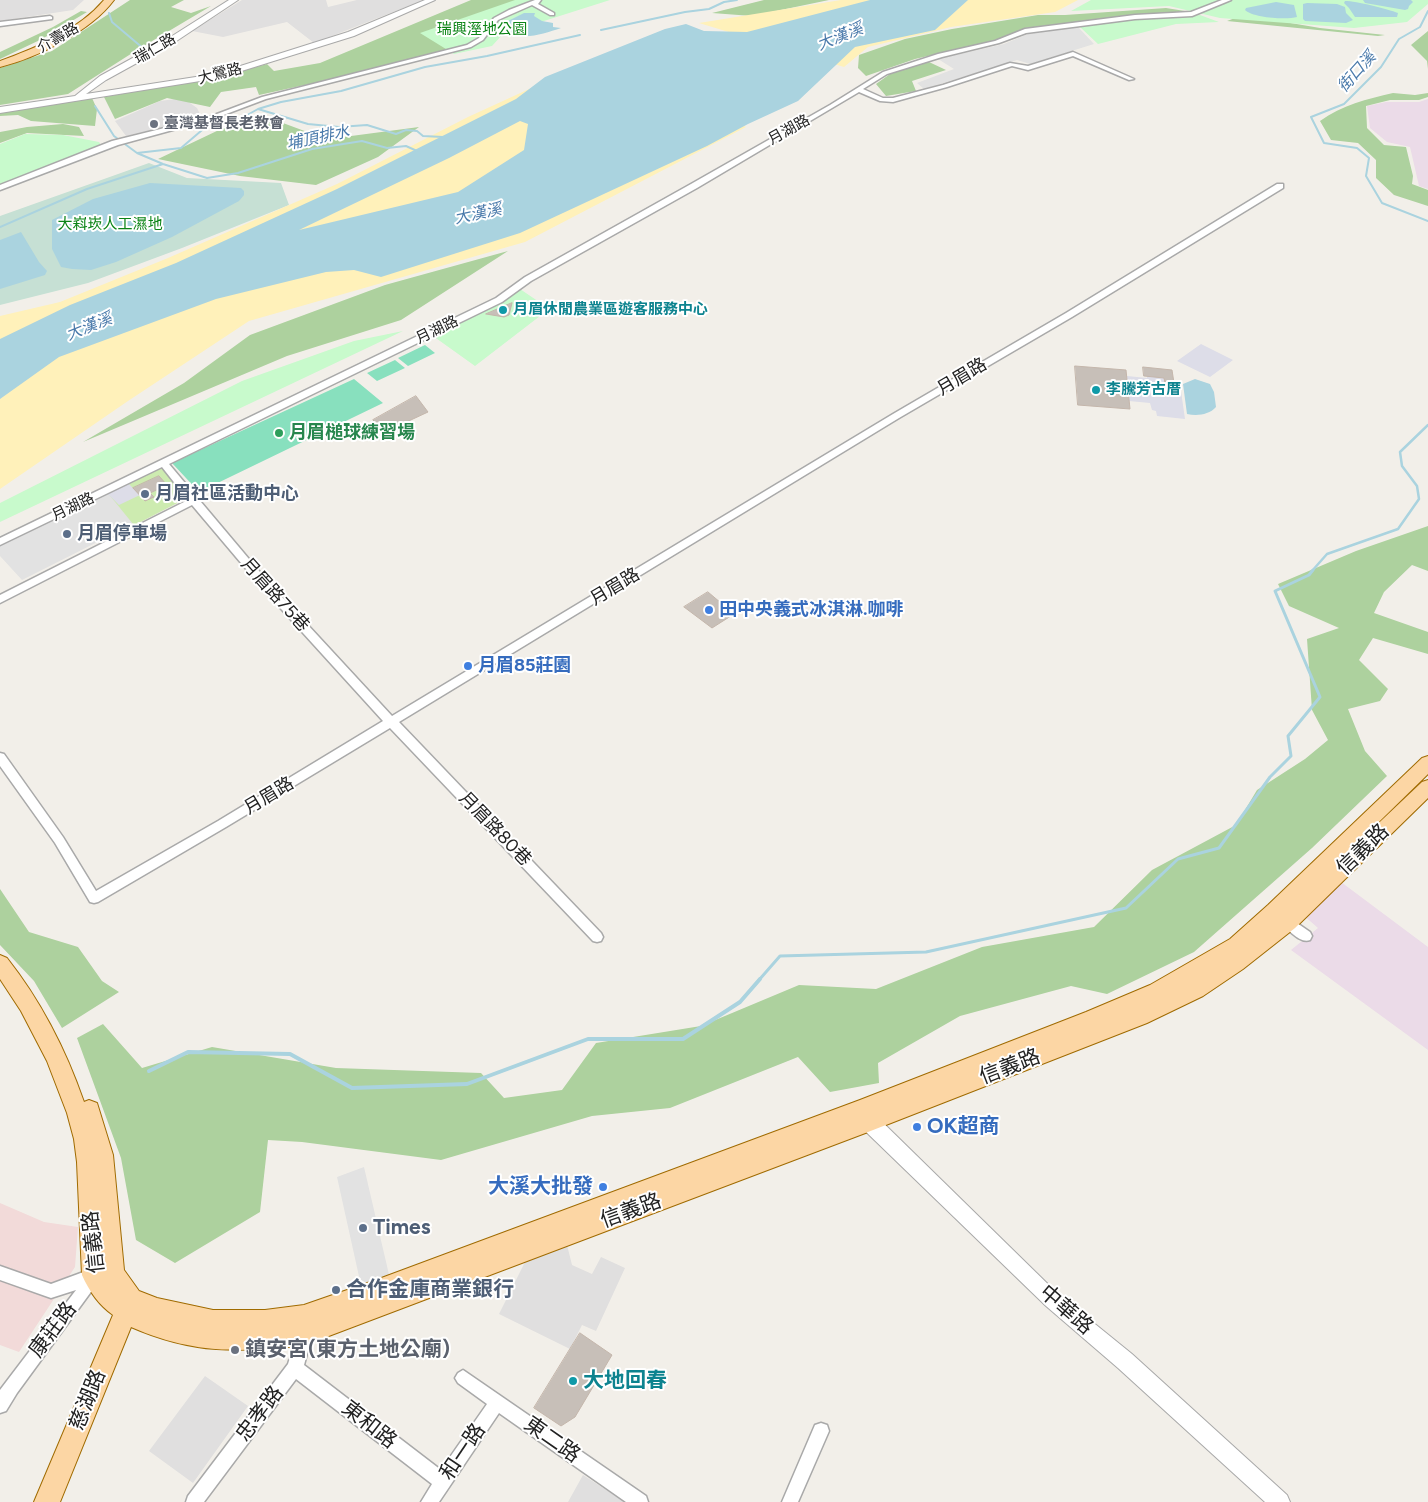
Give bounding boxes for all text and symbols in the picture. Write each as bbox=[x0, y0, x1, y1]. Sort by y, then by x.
street label: 介壽路 bbox=[34, 19, 82, 57]
water label: 大漢溪 bbox=[814, 19, 866, 55]
park label: 瑞興溼地公園 bbox=[437, 21, 527, 39]
street label: 瑞仁路 bbox=[131, 30, 179, 68]
water label: 街口溪 bbox=[1334, 48, 1380, 96]
street label: 大鶯路 bbox=[196, 60, 244, 88]
street label: 月湖路 bbox=[765, 111, 813, 149]
place label: 臺灣基督長老教會 bbox=[164, 115, 284, 133]
marker: 臺灣基督長老教會 bbox=[148, 118, 160, 130]
water label: 埔頂排水 bbox=[285, 122, 351, 154]
water label: 大漢溪 bbox=[453, 200, 503, 228]
park label: 大嵙崁人工濕地 bbox=[58, 216, 162, 234]
place label: 月眉休閒農業區遊客服務中心 bbox=[513, 301, 708, 319]
marker: 月眉休閒農業區遊客服務中心 bbox=[497, 304, 509, 316]
water label: 大漢溪 bbox=[63, 309, 115, 345]
street label: 月湖路 bbox=[413, 312, 461, 348]
street label: 月眉路 bbox=[933, 354, 991, 400]
place label: 李騰芳古厝 bbox=[1106, 381, 1181, 399]
marker: 李騰芳古厝 bbox=[1090, 384, 1102, 396]
place label: 月眉槌球練習場 bbox=[289, 422, 415, 444]
marker: 月眉槌球練習場 bbox=[273, 427, 285, 439]
place label: 月眉社區活動中心 bbox=[155, 483, 299, 505]
marker: 月眉社區活動中心 bbox=[139, 488, 151, 500]
street label: 月湖路 bbox=[49, 489, 97, 525]
place label: 月眉停車場 bbox=[77, 523, 167, 545]
marker: 月眉停車場 bbox=[61, 528, 73, 540]
street label: 月眉路75巷 bbox=[236, 554, 314, 636]
street label: 月眉路 bbox=[586, 564, 644, 610]
place label: 田中央義式冰淇淋.咖啡 bbox=[719, 599, 903, 621]
marker: 田中央義式冰淇淋.咖啡 bbox=[703, 604, 715, 616]
place label: 月眉85莊園 bbox=[478, 655, 571, 677]
marker: 月眉85莊園 bbox=[462, 660, 474, 672]
street label: 月眉路 bbox=[240, 773, 298, 819]
street label: 月眉路80巷 bbox=[454, 787, 536, 871]
street label: 信義路 bbox=[1332, 819, 1394, 881]
street label: 信義路 bbox=[976, 1044, 1044, 1090]
place label: OK超商 bbox=[927, 1114, 1000, 1140]
marker: OK超商 bbox=[911, 1121, 923, 1133]
place label: 大溪大批發 bbox=[488, 1174, 593, 1200]
marker: 大溪大批發 bbox=[597, 1181, 609, 1193]
street label: 信義路 bbox=[597, 1188, 665, 1234]
street label: 信義路 bbox=[78, 1209, 110, 1275]
place label: Times bbox=[373, 1215, 430, 1241]
marker: Times bbox=[357, 1222, 369, 1234]
place label: 合作金庫商業銀行 bbox=[346, 1277, 514, 1303]
street label: 中華路 bbox=[1034, 1280, 1098, 1340]
marker: 合作金庫商業銀行 bbox=[330, 1284, 342, 1296]
street label: 康莊路 bbox=[24, 1297, 82, 1363]
place label: 鎮安宮(東方土地公廟) bbox=[245, 1337, 450, 1363]
marker: 鎮安宮(東方土地公廟) bbox=[229, 1344, 241, 1356]
street label: 慈湖路 bbox=[65, 1366, 111, 1434]
place label: 大地回春 bbox=[583, 1368, 667, 1394]
marker: 大地回春 bbox=[567, 1375, 579, 1387]
street label: 忠孝路 bbox=[231, 1381, 289, 1447]
street label: 東和路 bbox=[336, 1396, 402, 1454]
street label: 東二路 bbox=[519, 1412, 585, 1468]
street label: 和一路 bbox=[435, 1419, 491, 1485]

